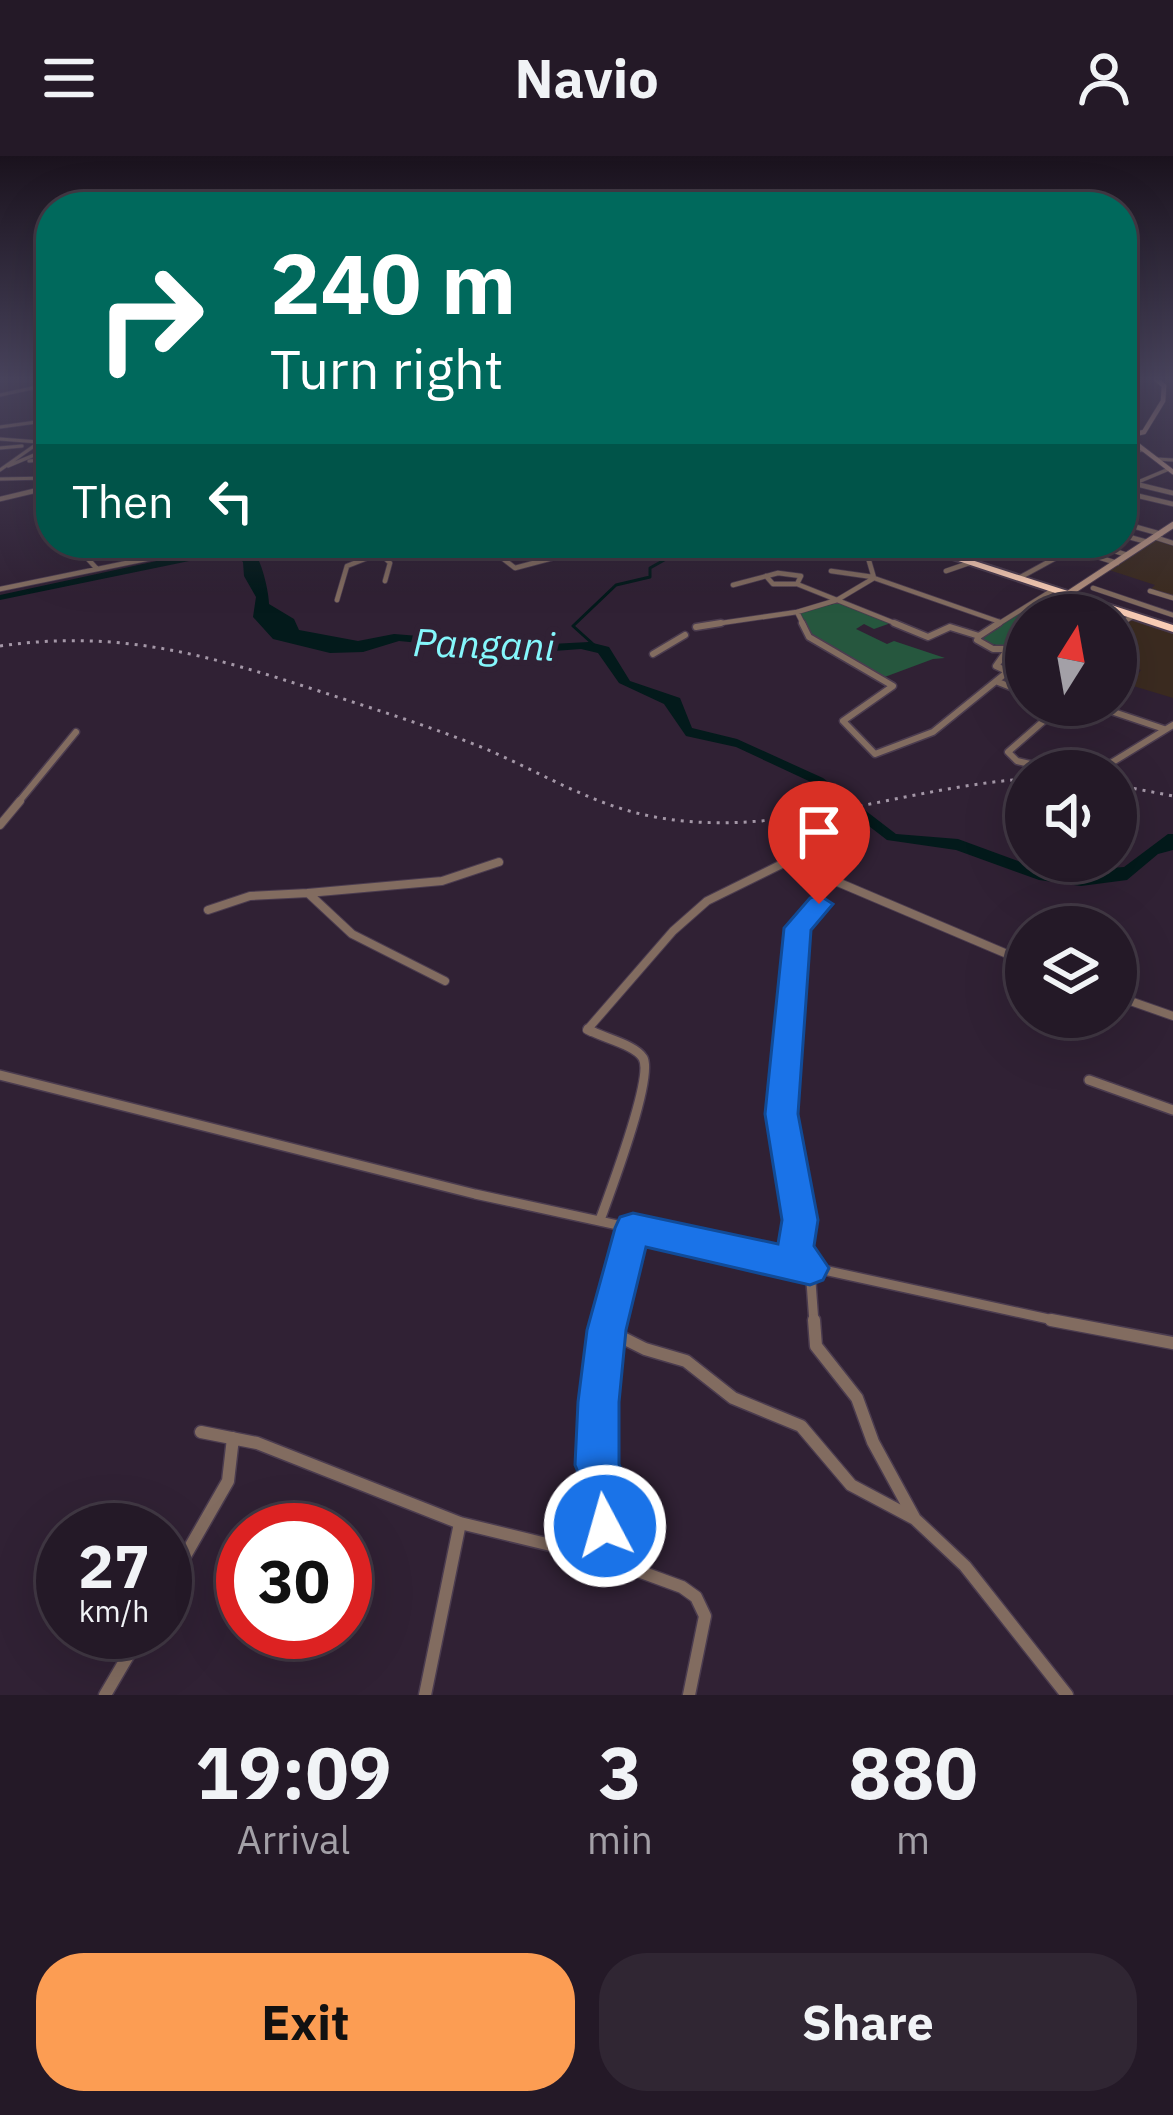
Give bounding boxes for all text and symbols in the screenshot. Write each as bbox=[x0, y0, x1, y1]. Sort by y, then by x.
text: Navio bbox=[514, 43, 659, 113]
icon: menu bbox=[36, 45, 102, 111]
icon: person bbox=[1071, 45, 1137, 111]
text: 240 m bbox=[270, 228, 516, 337]
icon: right bbox=[72, 240, 228, 396]
text: Turn right bbox=[270, 334, 504, 404]
icon: left bbox=[198, 468, 264, 534]
text: Then bbox=[72, 472, 174, 530]
north arrow bbox=[1005, 594, 1137, 726]
map controls bbox=[1005, 594, 1137, 1038]
water label: Pangani bbox=[412, 616, 557, 672]
button: sound bbox=[1005, 750, 1137, 882]
pin bbox=[768, 781, 870, 904]
icon: arrive bbox=[786, 799, 852, 865]
button: layers bbox=[1005, 906, 1137, 1038]
position arrow bbox=[542, 1463, 668, 1589]
speed limit sign: 30 bbox=[216, 1503, 372, 1659]
text: 27 bbox=[78, 1526, 150, 1605]
text: km/h bbox=[79, 1591, 149, 1630]
text: 19:09 bbox=[195, 1725, 392, 1819]
text: 3 bbox=[598, 1725, 642, 1819]
text: 880 bbox=[848, 1725, 978, 1819]
text: Arrival bbox=[237, 1814, 350, 1865]
text: min bbox=[587, 1814, 653, 1865]
text: m bbox=[896, 1814, 930, 1865]
button: Exit bbox=[36, 1953, 575, 2091]
button: Share bbox=[599, 1953, 1137, 2091]

